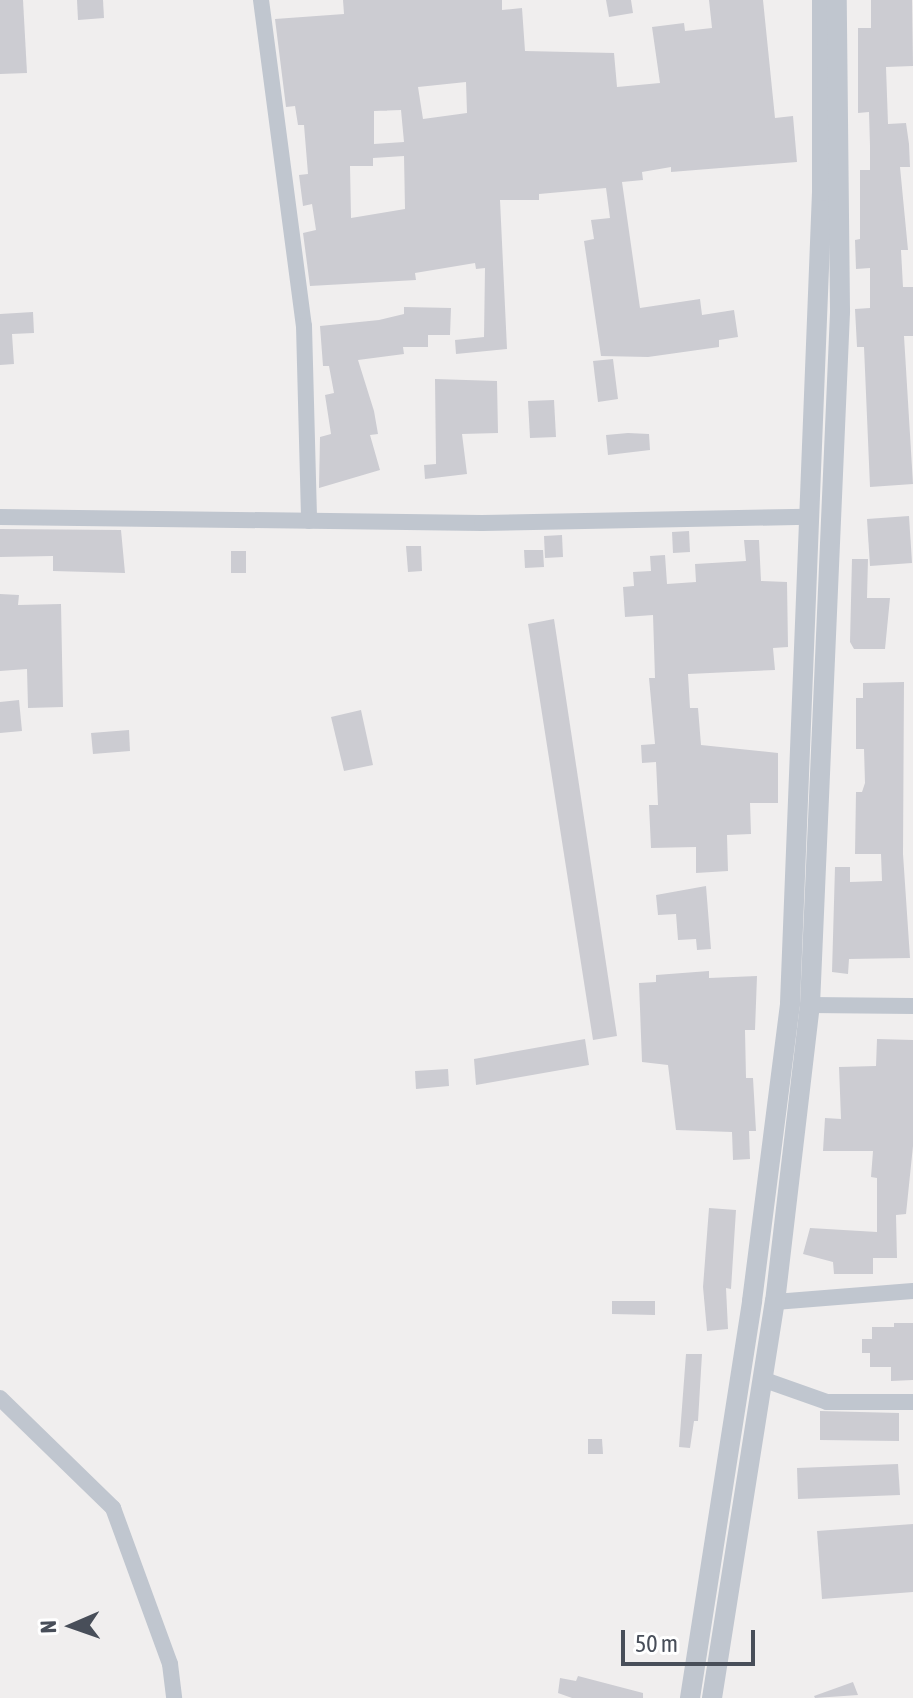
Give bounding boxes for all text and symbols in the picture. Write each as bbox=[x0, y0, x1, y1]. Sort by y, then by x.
north arrow bbox=[32, 1586, 112, 1666]
scale bar bbox=[625, 1614, 759, 1664]
text: N bbox=[35, 1620, 61, 1634]
text: 50 m bbox=[635, 1630, 678, 1657]

